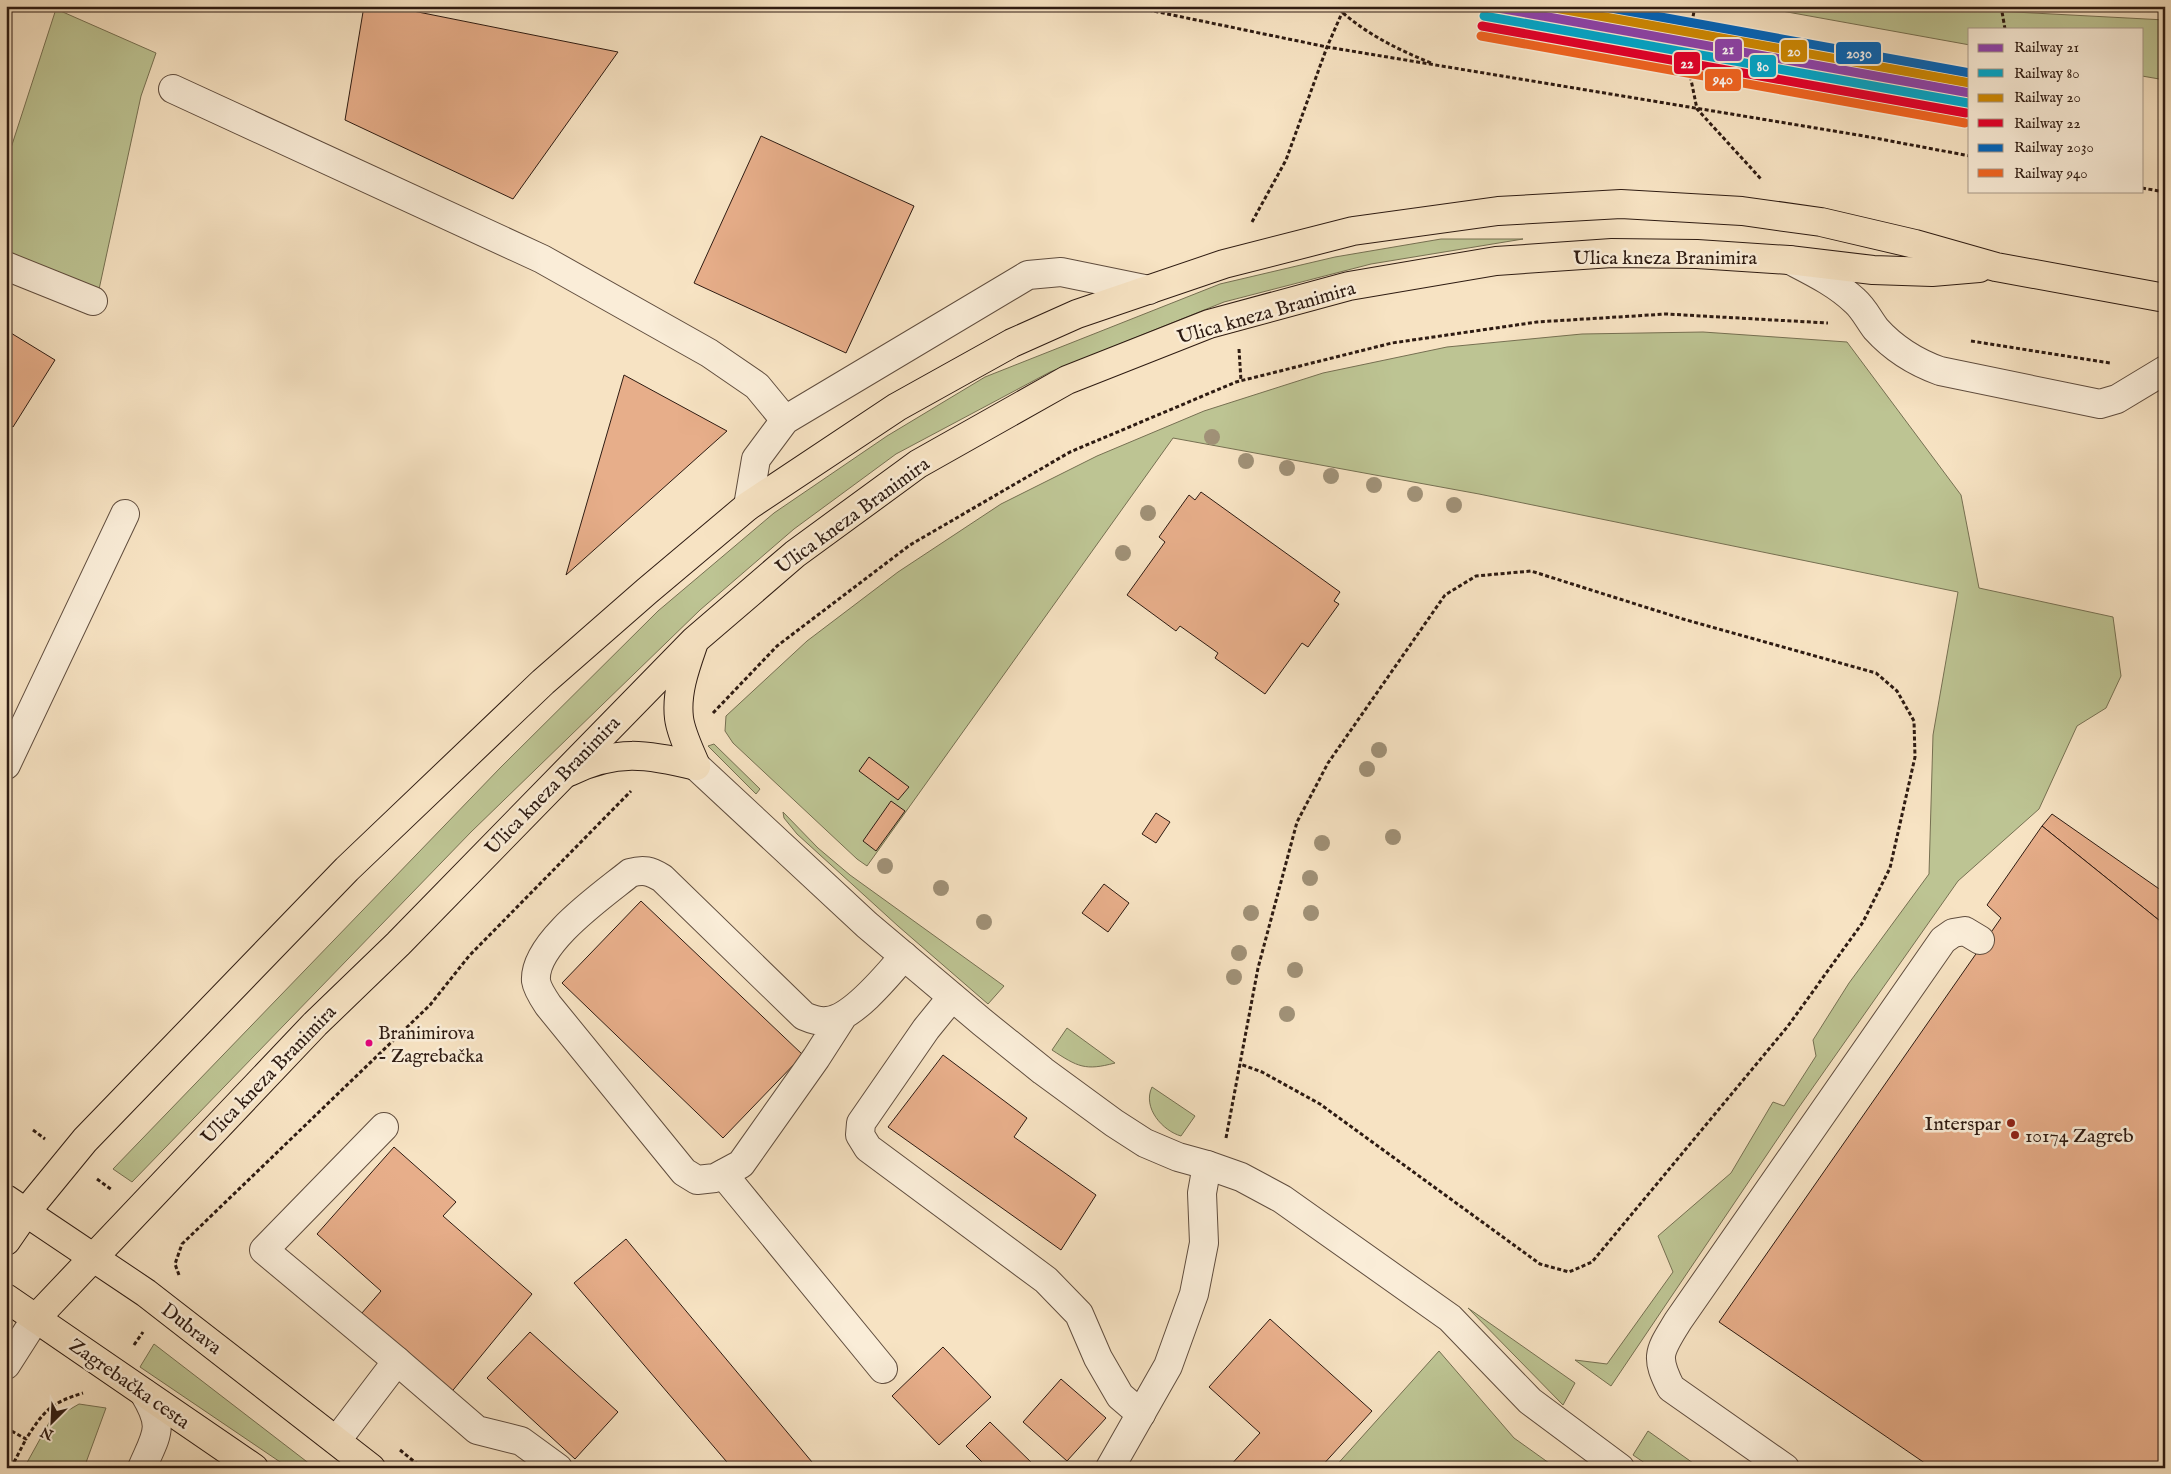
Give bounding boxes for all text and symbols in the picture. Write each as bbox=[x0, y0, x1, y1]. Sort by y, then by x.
legend bbox=[1968, 28, 2144, 192]
line badge: 21 bbox=[1714, 38, 1743, 62]
text: Railway 21 bbox=[2014, 38, 2079, 57]
line badge: 20 bbox=[1780, 39, 1808, 63]
text: 21 bbox=[1722, 41, 1734, 59]
line badge: 2030 bbox=[1835, 41, 1882, 65]
text: 20 bbox=[1787, 43, 1801, 61]
text: 2030 bbox=[1846, 45, 1872, 63]
line badge: 22 bbox=[1673, 51, 1701, 75]
line badge: 80 bbox=[1749, 54, 1777, 78]
text: 22 bbox=[1680, 55, 1694, 73]
text: 80 bbox=[1757, 58, 1769, 76]
text: Railway 80 bbox=[2014, 64, 2080, 83]
line badge: 940 bbox=[1704, 68, 1742, 92]
text: 940 bbox=[1712, 71, 1733, 89]
text: Railway 20 bbox=[2014, 88, 2081, 107]
text: Railway 22 bbox=[2014, 114, 2081, 133]
text: Railway 2030 bbox=[2014, 138, 2094, 157]
text: Railway 940 bbox=[2014, 164, 2088, 183]
street label: Ulica kneza Branimira bbox=[1573, 246, 1757, 271]
street label: Ulica kneza Branimira bbox=[1174, 276, 1359, 351]
street label: Ulica kneza Branimira bbox=[771, 452, 935, 580]
street label: Ulica kneza Branimira bbox=[480, 711, 626, 861]
street label: Ulica kneza Branimira bbox=[196, 1000, 342, 1150]
place label: Branimirova - Zagrebačka bbox=[378, 1022, 484, 1069]
marker: Branimirova - Zagrebačka bbox=[364, 1038, 374, 1048]
place label: Interspar bbox=[1925, 1112, 2002, 1137]
marker: Interspar bbox=[2005, 1117, 2017, 1129]
place label: 10174 Zagreb bbox=[2025, 1124, 2134, 1149]
marker: 10174 Zagreb bbox=[2009, 1129, 2021, 1141]
street label: Dubrava bbox=[156, 1298, 227, 1361]
street label: Zagrebačka cesta bbox=[64, 1333, 195, 1435]
north arrow bbox=[28, 1396, 78, 1446]
text: N bbox=[38, 1422, 57, 1444]

